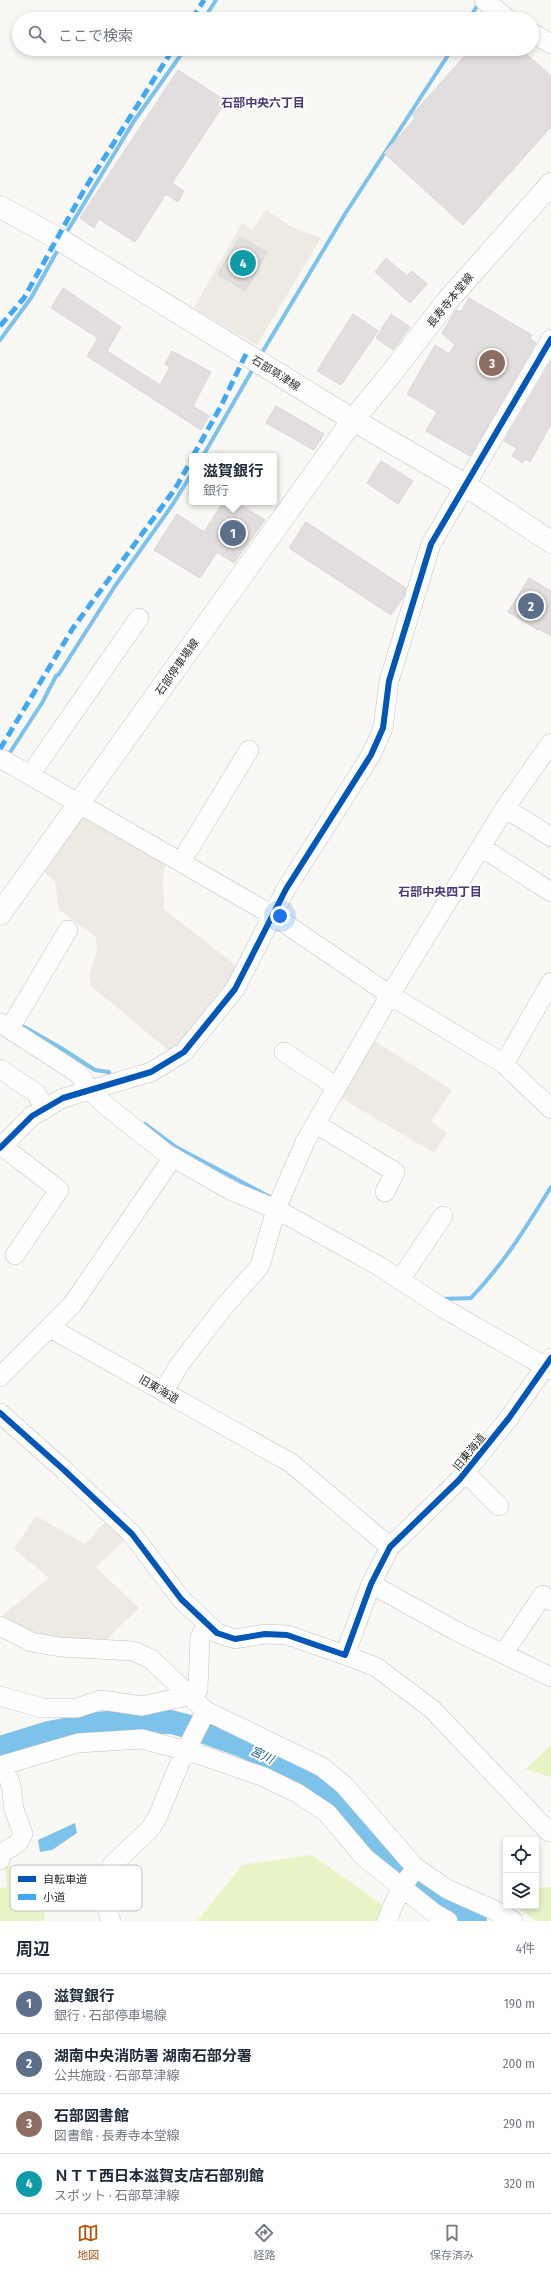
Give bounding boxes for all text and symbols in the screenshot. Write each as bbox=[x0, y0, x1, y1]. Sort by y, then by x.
search box bbox=[12, 12, 539, 56]
icon: search bbox=[26, 23, 48, 45]
text: ここで検索 bbox=[58, 27, 133, 45]
district label: 石部中央六丁目 bbox=[221, 96, 305, 110]
pin: 4 bbox=[230, 248, 256, 278]
street label: 長寿寺本堂線 bbox=[425, 271, 476, 330]
pin: 3 bbox=[479, 348, 505, 378]
street label: 石部草津線 bbox=[249, 353, 303, 394]
popup bbox=[189, 453, 277, 505]
text: 滋賀銀行 bbox=[203, 462, 263, 480]
text: 銀行 bbox=[203, 483, 229, 498]
pin: 1 bbox=[220, 518, 246, 548]
pin: 2 bbox=[518, 591, 544, 621]
street label: 石部停車場線 bbox=[153, 637, 202, 698]
district label: 石部中央四丁目 bbox=[398, 885, 482, 899]
your location bbox=[270, 906, 290, 926]
street label: 旧東海道 bbox=[136, 1373, 181, 1406]
street label: 旧東海道 bbox=[450, 1431, 488, 1474]
water label: 宮川 bbox=[248, 1744, 278, 1767]
map controls bbox=[503, 1837, 539, 1909]
button: locate bbox=[503, 1837, 539, 1873]
legend bbox=[10, 1865, 142, 1911]
text: 自転車道 bbox=[43, 1873, 87, 1886]
button: layers bbox=[503, 1873, 539, 1909]
text: 小道 bbox=[43, 1891, 65, 1904]
text: 周辺 bbox=[16, 1939, 50, 1960]
text: 4件 bbox=[516, 1941, 535, 1956]
text: 滋賀銀行 bbox=[54, 1987, 114, 2005]
text: 1 bbox=[26, 1996, 32, 2011]
text: 190 m bbox=[504, 1996, 535, 2011]
text: 銀行 · 石部停車場線 bbox=[54, 2008, 167, 2023]
text: 湖南中央消防署 湖南石部分署 bbox=[54, 2047, 252, 2065]
text: 2 bbox=[26, 2056, 32, 2071]
text: 200 m bbox=[503, 2056, 535, 2071]
text: 公共施設 · 石部草津線 bbox=[54, 2068, 180, 2083]
text: 石部図書館 bbox=[54, 2107, 129, 2125]
text: 3 bbox=[26, 2116, 32, 2131]
text: 290 m bbox=[503, 2116, 535, 2131]
text: 図書館 · 長寿寺本堂線 bbox=[54, 2128, 180, 2143]
text: ＮＴＴ西日本滋賀支店石部別館 bbox=[54, 2167, 264, 2185]
text: 4 bbox=[26, 2176, 32, 2191]
text: 320 m bbox=[504, 2176, 535, 2191]
text: スポット · 石部草津線 bbox=[54, 2188, 180, 2203]
tab: 地図 bbox=[77, 2222, 99, 2262]
tab: 経路 bbox=[253, 2222, 275, 2262]
tab: 保存済み bbox=[430, 2222, 474, 2262]

